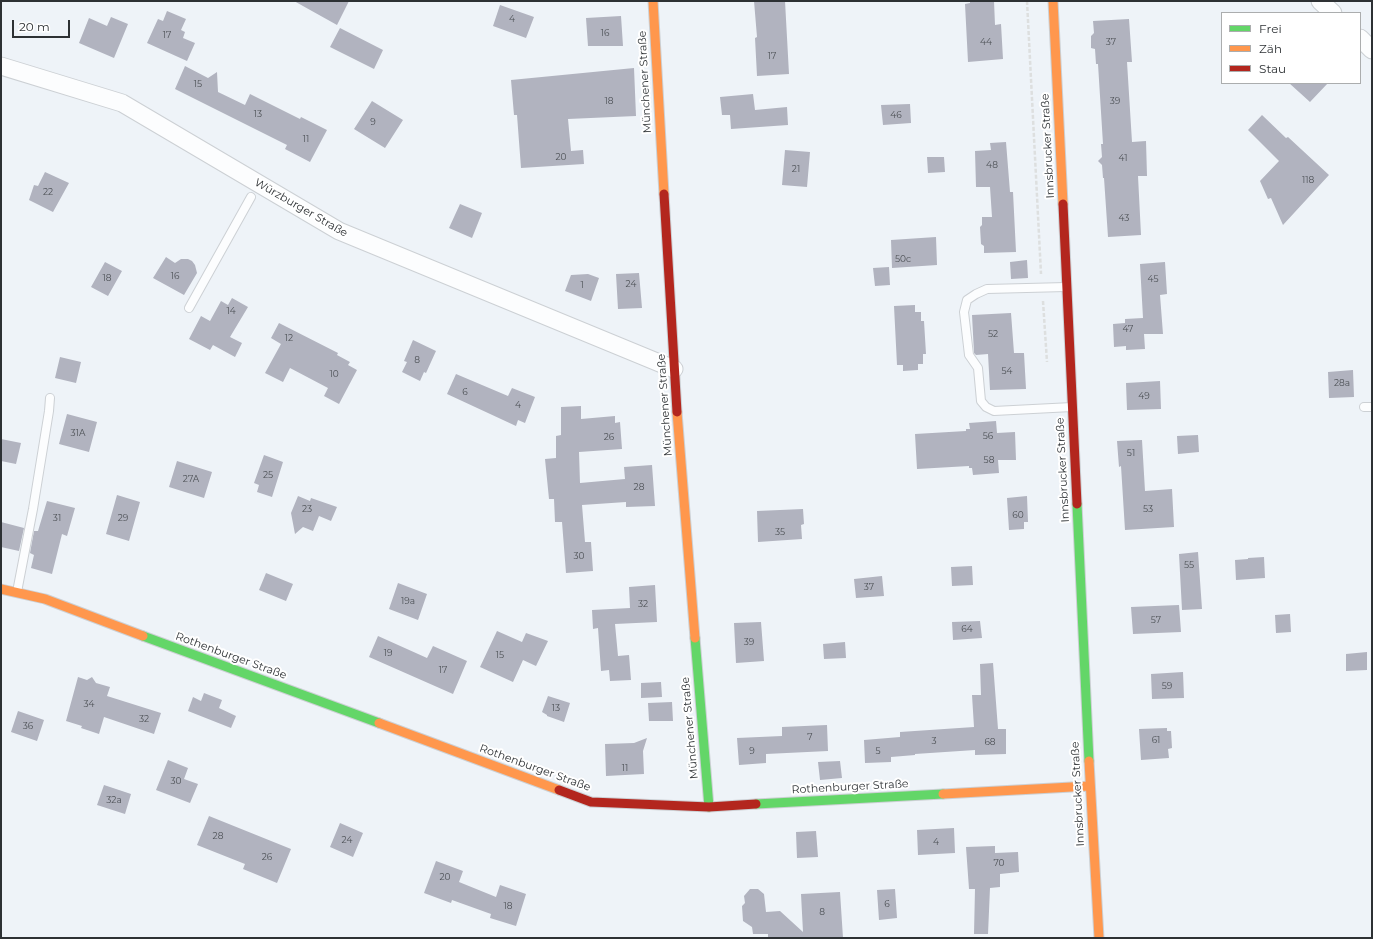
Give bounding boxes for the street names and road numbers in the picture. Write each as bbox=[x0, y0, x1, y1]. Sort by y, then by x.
street label: Münchener Straße bbox=[636, 30, 654, 134]
street label: Innsbrucker Straße bbox=[1039, 93, 1057, 199]
street label: Würzburger Straße bbox=[252, 176, 350, 240]
street label: Münchener Straße bbox=[655, 353, 675, 457]
street label: Innsbrucker Straße bbox=[1054, 417, 1072, 523]
street label: Rothenburger Straße bbox=[174, 630, 288, 682]
street label: Münchener Straße bbox=[679, 676, 701, 780]
street label: Innsbrucker Straße bbox=[1069, 741, 1087, 847]
street label: Rothenburger Straße bbox=[478, 742, 592, 794]
street label: Rothenburger Straße bbox=[791, 777, 909, 797]

